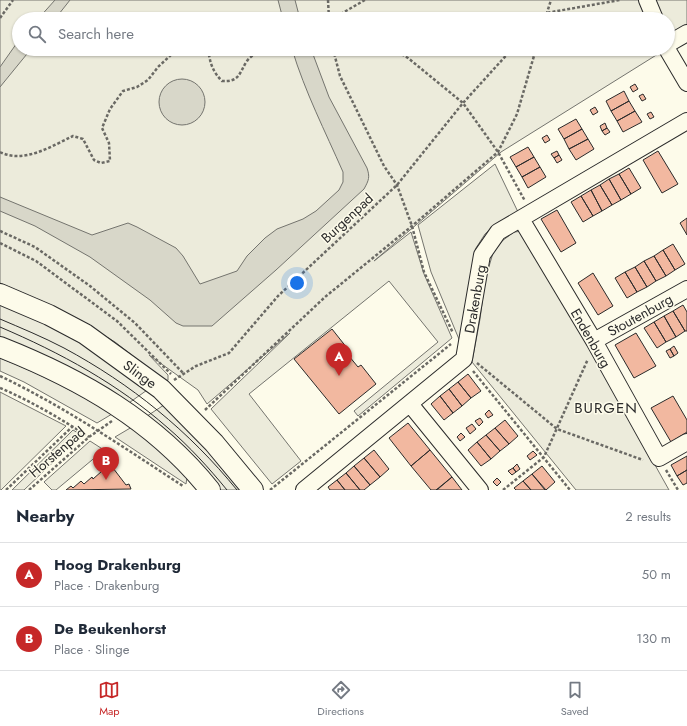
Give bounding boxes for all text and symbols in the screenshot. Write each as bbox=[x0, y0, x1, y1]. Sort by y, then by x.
search box bbox=[12, 12, 675, 56]
icon: search bbox=[26, 23, 48, 45]
text: Search here bbox=[58, 23, 134, 45]
street label: Burgenpad bbox=[316, 189, 378, 247]
street label: Drakenburg bbox=[459, 263, 491, 335]
your location bbox=[287, 273, 307, 293]
street label: Stoutenburg bbox=[604, 289, 676, 341]
street label: Endenburg bbox=[566, 305, 616, 371]
pin: A bbox=[326, 343, 352, 376]
street label: Slinge bbox=[119, 355, 161, 393]
district label: BURGEN bbox=[574, 397, 638, 419]
street label: Horstenpad bbox=[25, 422, 89, 482]
pin: B bbox=[93, 447, 119, 480]
text: Nearby bbox=[16, 504, 74, 528]
text: 2 results bbox=[625, 507, 671, 526]
text: Hoog Drakenburg bbox=[54, 554, 181, 576]
text: A bbox=[24, 565, 34, 584]
text: 50 m bbox=[642, 565, 671, 584]
text: Place · Drakenburg bbox=[54, 576, 159, 595]
text: De Beukenhorst bbox=[54, 618, 166, 640]
text: B bbox=[25, 629, 33, 648]
text: 130 m bbox=[636, 629, 671, 648]
text: Place · Slinge bbox=[54, 640, 129, 659]
tab: Map bbox=[98, 679, 120, 719]
tab: Directions bbox=[317, 679, 364, 719]
tab: Saved bbox=[561, 679, 589, 719]

